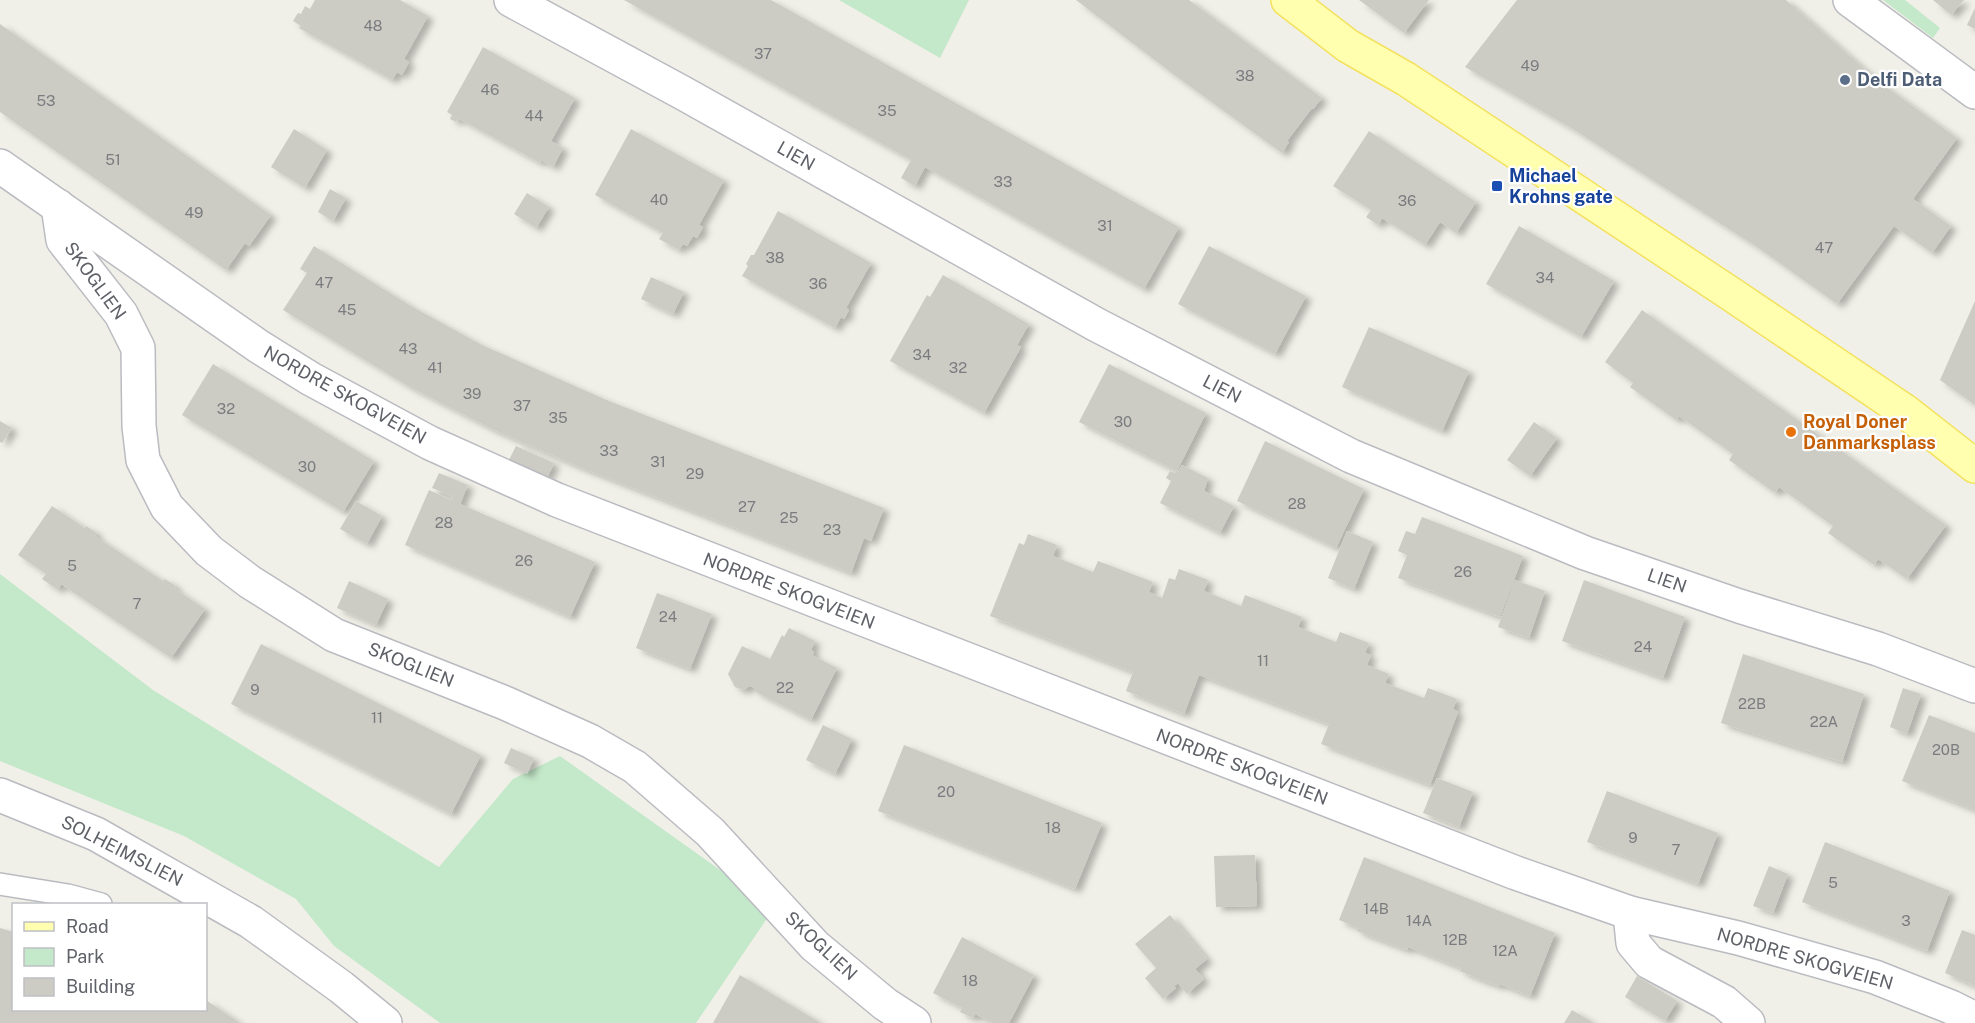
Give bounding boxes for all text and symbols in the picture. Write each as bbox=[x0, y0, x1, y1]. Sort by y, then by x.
house number: 48 bbox=[363, 17, 383, 34]
house number: 37 bbox=[754, 45, 772, 62]
house number: 49 bbox=[1521, 57, 1539, 74]
house number: 38 bbox=[1235, 67, 1255, 84]
place label: Delfi Data bbox=[1857, 69, 1942, 90]
marker: Delfi Data bbox=[1838, 73, 1852, 87]
house number: 46 bbox=[481, 81, 499, 98]
house number: 53 bbox=[36, 92, 56, 109]
house number: 35 bbox=[877, 102, 897, 119]
house number: 44 bbox=[525, 107, 543, 124]
street label: LIEN bbox=[774, 137, 819, 175]
house number: 51 bbox=[105, 151, 121, 168]
place label: Michael Krohns gate bbox=[1509, 165, 1613, 207]
house number: 33 bbox=[994, 173, 1012, 190]
marker: Michael Krohns gate bbox=[1490, 179, 1504, 193]
house number: 40 bbox=[650, 191, 668, 208]
house number: 36 bbox=[1398, 192, 1416, 209]
house number: 49 bbox=[185, 204, 203, 221]
house number: 31 bbox=[1097, 217, 1113, 234]
street label: SKOGLIEN bbox=[60, 238, 131, 324]
house number: 47 bbox=[1815, 239, 1833, 256]
house number: 38 bbox=[765, 249, 785, 266]
house number: 34 bbox=[1536, 269, 1554, 286]
house number: 47 bbox=[315, 274, 333, 291]
house number: 36 bbox=[809, 275, 827, 292]
house number: 45 bbox=[338, 301, 356, 318]
house number: 43 bbox=[399, 340, 417, 357]
street label: NORDRE SKOGVEIEN bbox=[260, 341, 430, 448]
house number: 34 bbox=[913, 346, 931, 363]
house number: 41 bbox=[427, 359, 443, 376]
house number: 32 bbox=[949, 359, 967, 376]
street label: LIEN bbox=[1199, 370, 1245, 407]
house number: 39 bbox=[463, 385, 481, 402]
house number: 37 bbox=[513, 397, 531, 414]
house number: 32 bbox=[217, 400, 235, 417]
house number: 35 bbox=[548, 409, 568, 426]
place label: Royal Doner Danmarksplass bbox=[1803, 411, 1936, 453]
house number: 30 bbox=[1114, 413, 1132, 430]
marker: Royal Doner Danmarksplass bbox=[1784, 425, 1798, 439]
house number: 33 bbox=[600, 442, 618, 459]
house number: 31 bbox=[650, 453, 666, 470]
house number: 30 bbox=[298, 458, 316, 475]
house number: 29 bbox=[686, 465, 704, 482]
house number: 28 bbox=[1288, 495, 1306, 512]
house number: 27 bbox=[738, 498, 756, 515]
house number: 25 bbox=[780, 509, 798, 526]
house number: 28 bbox=[435, 514, 453, 531]
house number: 23 bbox=[823, 521, 841, 538]
street label: NORDRE SKOGVEIEN bbox=[700, 548, 878, 633]
house number: 26 bbox=[515, 552, 533, 569]
house number: 5 bbox=[67, 557, 77, 574]
house number: 26 bbox=[1454, 563, 1472, 580]
street label: LIEN bbox=[1645, 564, 1690, 597]
house number: 7 bbox=[132, 595, 142, 612]
house number: 24 bbox=[659, 608, 677, 625]
street label: SKOGLIEN bbox=[365, 638, 457, 691]
house number: 24 bbox=[1634, 638, 1652, 655]
house number: 11 bbox=[1257, 652, 1269, 669]
house number: 22 bbox=[776, 679, 794, 696]
house number: 9 bbox=[250, 681, 260, 698]
house number: 22B bbox=[1738, 695, 1766, 712]
house number: 11 bbox=[371, 709, 383, 726]
house number: 22A bbox=[1810, 713, 1839, 730]
street label: NORDRE SKOGVEIEN bbox=[1153, 724, 1331, 809]
house number: 20B bbox=[1932, 741, 1960, 758]
house number: 20 bbox=[937, 783, 955, 800]
street label: SOLHEIMSLIEN bbox=[58, 811, 187, 890]
house number: 18 bbox=[1045, 819, 1061, 836]
house number: 9 bbox=[1628, 829, 1638, 846]
house number: 7 bbox=[1671, 841, 1681, 858]
house number: 5 bbox=[1828, 874, 1838, 891]
house number: 14B bbox=[1363, 900, 1389, 917]
legend bbox=[12, 903, 207, 1011]
street label: SKOGLIEN bbox=[781, 907, 862, 984]
house number: 14A bbox=[1406, 912, 1432, 929]
house number: 3 bbox=[1901, 912, 1911, 929]
text: Road bbox=[66, 916, 109, 937]
street label: NORDRE SKOGVEIEN bbox=[1715, 923, 1896, 994]
house number: 12B bbox=[1442, 931, 1468, 948]
house number: 12A bbox=[1492, 942, 1518, 959]
text: Park bbox=[66, 946, 104, 967]
house number: 18 bbox=[962, 972, 978, 989]
text: Building bbox=[66, 976, 135, 997]

